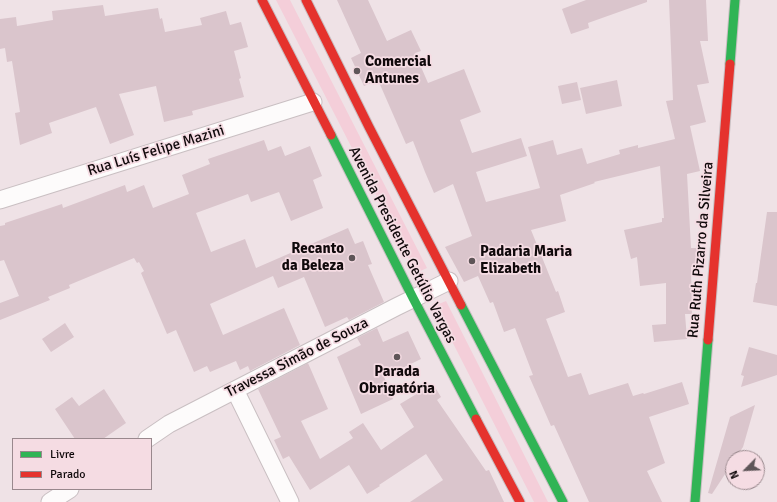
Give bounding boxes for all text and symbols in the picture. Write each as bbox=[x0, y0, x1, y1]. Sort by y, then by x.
place label: Comercial Antunes bbox=[365, 53, 431, 88]
marker: Comercial Antunes bbox=[352, 66, 362, 76]
street label: Rua Luís Felipe Mazini bbox=[85, 122, 227, 180]
street label: Avenida Presidente Getúlio Vargas bbox=[344, 144, 460, 346]
street label: Rua Ruth Pizarro da Silveira bbox=[684, 161, 718, 339]
place label: Recanto da Beleza bbox=[282, 240, 344, 275]
place label: Padaria Maria Elizabeth bbox=[480, 243, 572, 278]
marker: Recanto da Beleza bbox=[347, 253, 357, 263]
marker: Padaria Maria Elizabeth bbox=[467, 256, 477, 266]
street label: Travessa Simão de Souza bbox=[223, 314, 371, 402]
marker: Parada Obrigatória bbox=[392, 352, 402, 362]
place label: Parada Obrigatória bbox=[359, 363, 435, 398]
legend bbox=[12, 438, 152, 490]
text: Livre bbox=[50, 447, 75, 462]
north arrow bbox=[725, 450, 765, 490]
text: Parado bbox=[50, 467, 86, 482]
text: N bbox=[727, 469, 742, 481]

